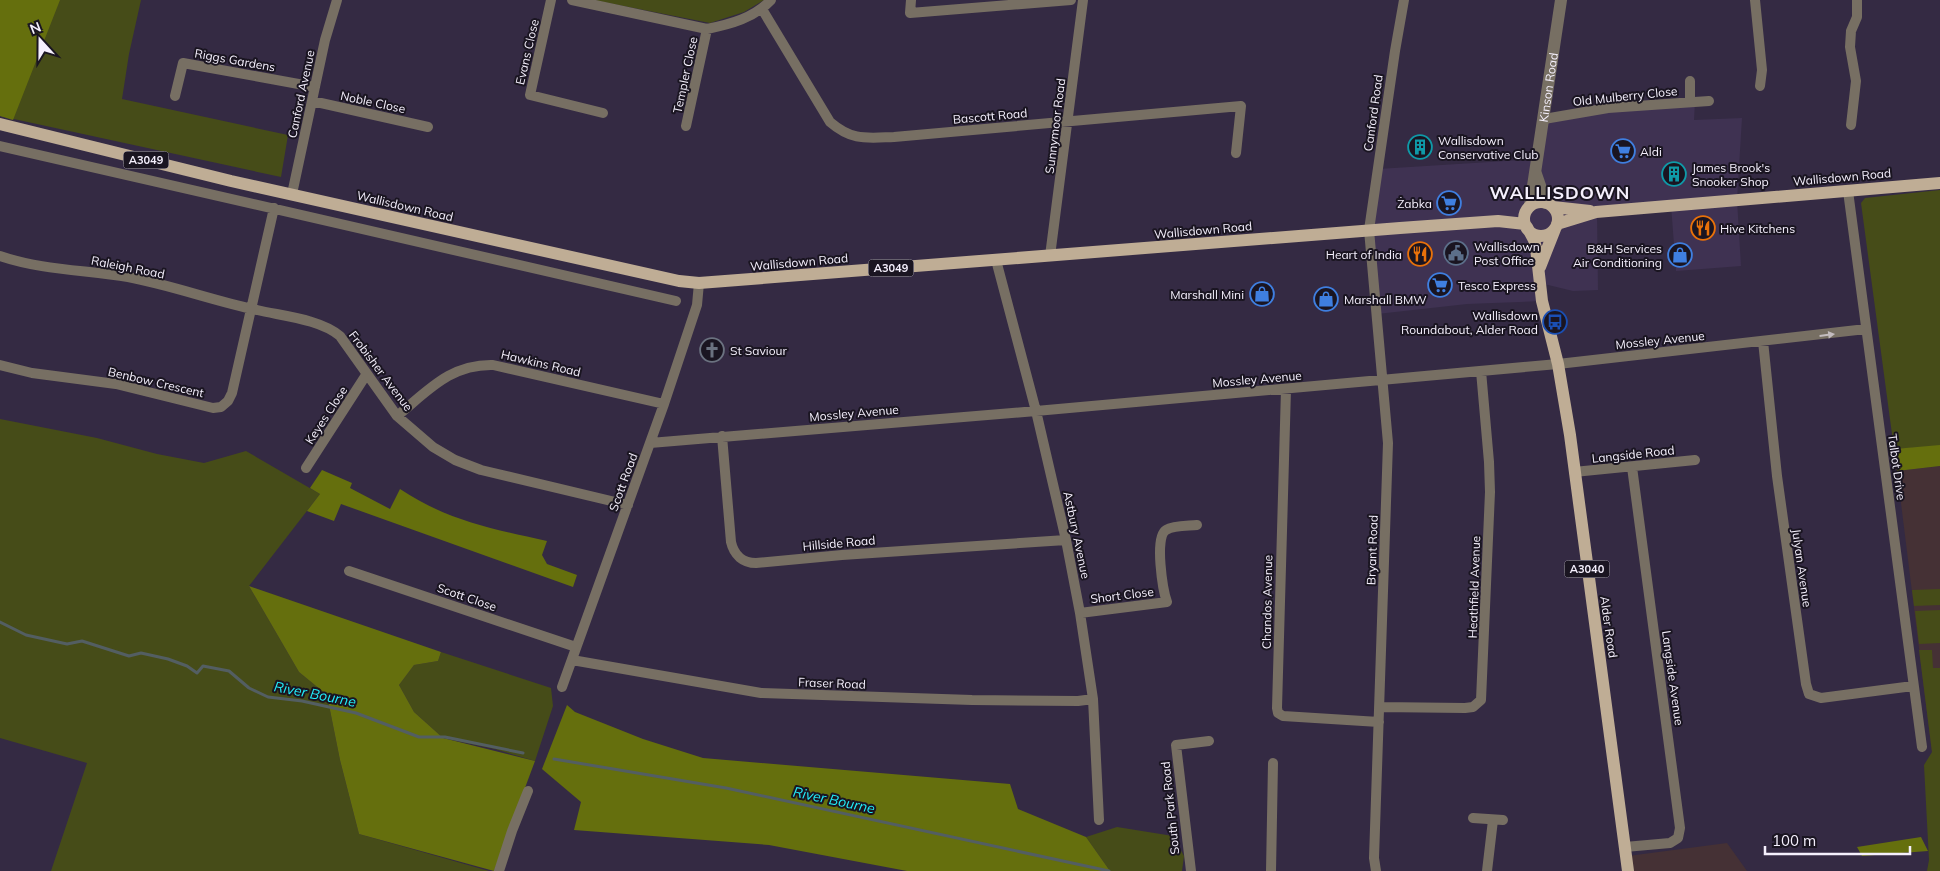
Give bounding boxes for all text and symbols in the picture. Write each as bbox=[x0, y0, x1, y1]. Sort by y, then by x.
north arrow bbox=[15, 15, 65, 65]
text: N bbox=[27, 18, 44, 38]
street label: Evans Close bbox=[512, 18, 542, 86]
street label: Templer Close bbox=[670, 35, 700, 115]
street label: Riggs Gardens bbox=[193, 46, 277, 74]
street label: Canford Avenue bbox=[284, 49, 318, 139]
street label: Kinson Road bbox=[1535, 52, 1560, 123]
street label: Canford Road bbox=[1360, 74, 1386, 152]
street label: Sunnymoor Road bbox=[1042, 77, 1068, 175]
street label: Old Mulberry Close bbox=[1572, 83, 1678, 109]
street label: Noble Close bbox=[339, 88, 407, 116]
street label: Bascott Road bbox=[952, 105, 1028, 127]
place label: Wallisdown Conservative Club bbox=[1438, 133, 1539, 162]
building icon: Wallisdown Conservative Club bbox=[1407, 134, 1433, 160]
supermarket icon: Aldi bbox=[1610, 138, 1636, 164]
place label: Aldi bbox=[1640, 144, 1662, 159]
road number: A3049 bbox=[124, 152, 168, 168]
place label: James Brook's Snooker Shop bbox=[1692, 160, 1770, 189]
building icon: James Brook's Snooker Shop bbox=[1661, 161, 1687, 187]
street label: Wallisdown Road bbox=[1792, 165, 1892, 189]
district label: WALLISDOWN bbox=[1490, 181, 1630, 204]
street label: Wallisdown Road bbox=[355, 188, 455, 224]
supermarket icon: Żabka bbox=[1436, 190, 1462, 216]
place label: Żabka bbox=[1397, 196, 1432, 211]
restaurant icon: Hive Kitchens bbox=[1690, 215, 1716, 241]
street label: Wallisdown Road bbox=[1153, 218, 1253, 242]
place label: Hive Kitchens bbox=[1720, 221, 1795, 236]
place label: Wallisdown Post Office bbox=[1474, 239, 1540, 268]
public building icon: Wallisdown Post Office bbox=[1443, 240, 1469, 266]
restaurant icon: Heart of India bbox=[1407, 241, 1433, 267]
place label: B&H Services Air Conditioning bbox=[1573, 241, 1662, 270]
shop icon: B&H Services Air Conditioning bbox=[1667, 242, 1693, 268]
place label: Heart of India bbox=[1326, 247, 1402, 262]
street label: Wallisdown Road bbox=[749, 250, 849, 274]
street label: Raleigh Road bbox=[90, 253, 166, 281]
road number: A3049 bbox=[868, 260, 914, 276]
supermarket icon: Tesco Express bbox=[1427, 272, 1453, 298]
place label: Tesco Express bbox=[1458, 278, 1536, 293]
shop icon: Marshall Mini bbox=[1249, 281, 1275, 307]
shop icon: Marshall BMW bbox=[1313, 286, 1339, 312]
place label: Marshall Mini bbox=[1170, 287, 1244, 302]
place label: Marshall BMW bbox=[1344, 292, 1427, 307]
place label: Wallisdown Roundabout, Alder Road bbox=[1401, 308, 1538, 337]
bus stop icon: Wallisdown Roundabout, Alder Road bbox=[1542, 309, 1568, 335]
street label: Frobisher Avenue bbox=[346, 328, 416, 414]
street label: Mossley Avenue bbox=[1615, 328, 1705, 352]
one-way arrow bbox=[1819, 331, 1835, 339]
church icon: St Saviour bbox=[699, 337, 725, 363]
place label: St Saviour bbox=[730, 343, 787, 358]
street label: Hawkins Road bbox=[500, 347, 582, 379]
street label: Benbow Crescent bbox=[107, 364, 205, 400]
street label: Mossley Avenue bbox=[1212, 368, 1302, 390]
street label: Keyes Close bbox=[302, 383, 350, 447]
street label: Mossley Avenue bbox=[809, 402, 899, 424]
street label: Talbot Drive bbox=[1885, 433, 1909, 501]
street label: Langside Road bbox=[1591, 442, 1675, 466]
street label: Scott Road bbox=[606, 451, 640, 513]
street label: Astbury Avenue bbox=[1060, 490, 1094, 580]
street label: Bryant Road bbox=[1363, 515, 1381, 585]
street label: Julyan Avenue bbox=[1789, 528, 1815, 608]
street label: Hillside Road bbox=[802, 532, 876, 554]
street label: Heathfield Avenue bbox=[1465, 535, 1483, 639]
street label: Chandos Avenue bbox=[1259, 555, 1275, 649]
road number: A3040 bbox=[1564, 560, 1610, 578]
street label: Scott Close bbox=[435, 580, 499, 614]
street label: Short Close bbox=[1089, 584, 1155, 606]
street label: Alder Road bbox=[1597, 595, 1621, 659]
street label: Langside Avenue bbox=[1659, 630, 1687, 726]
street label: Fraser Road bbox=[798, 674, 866, 692]
water label: River Bourne bbox=[272, 677, 358, 711]
street label: South Park Road bbox=[1158, 761, 1182, 855]
water label: River Bourne bbox=[791, 783, 877, 818]
scale bar bbox=[1765, 824, 1910, 856]
text: 100 m bbox=[1772, 831, 1816, 850]

